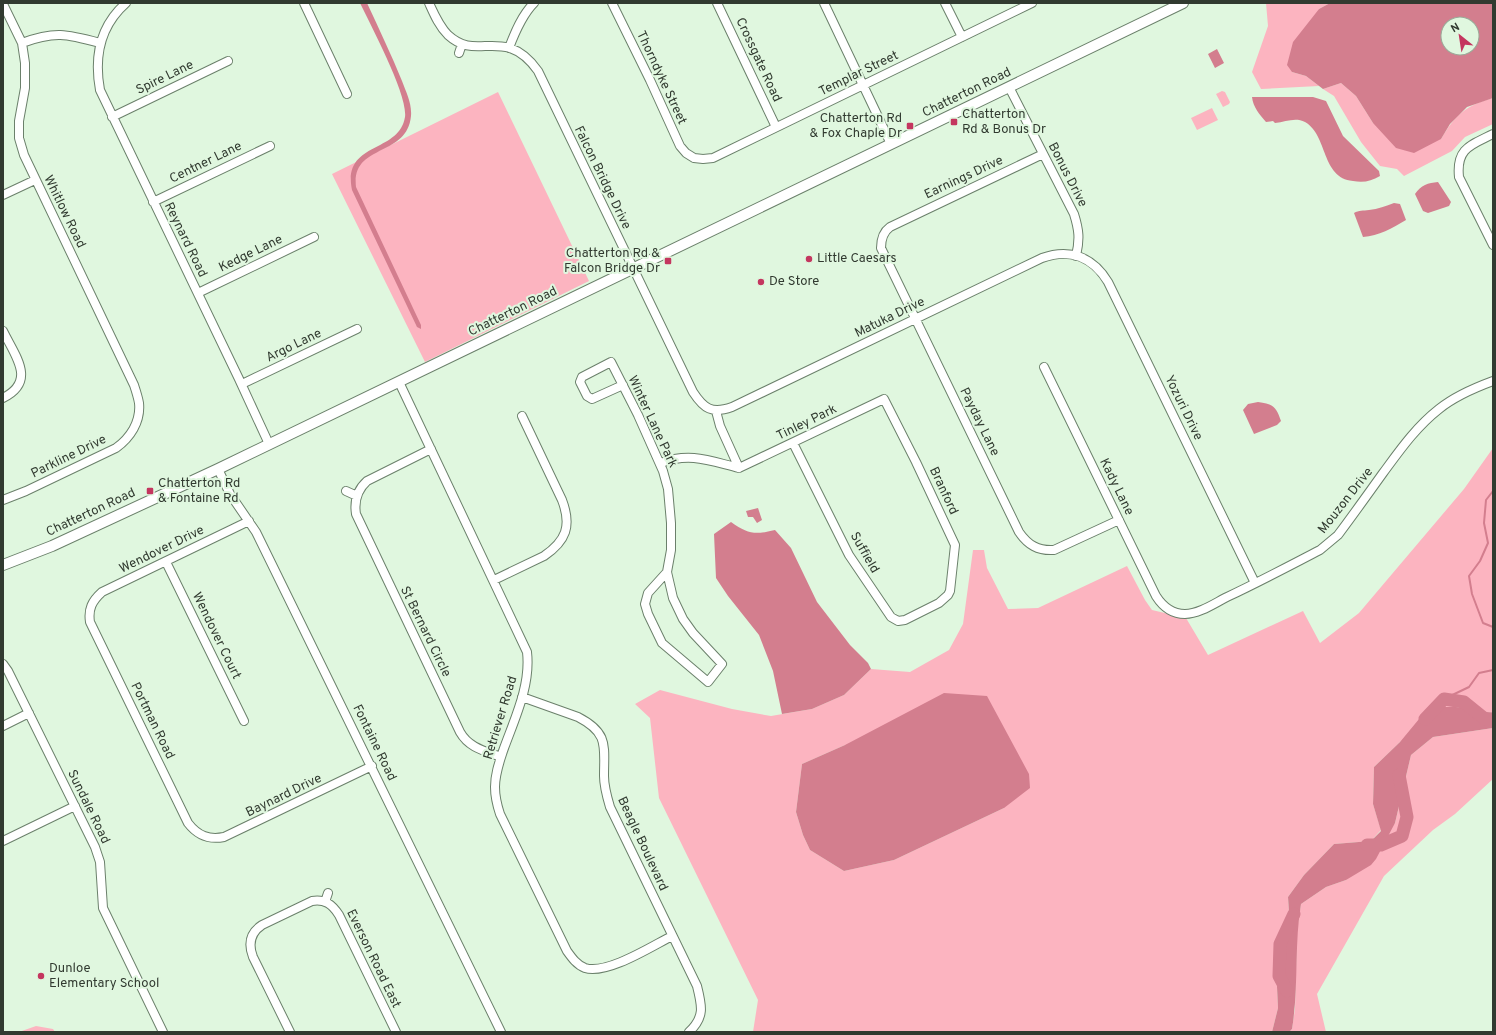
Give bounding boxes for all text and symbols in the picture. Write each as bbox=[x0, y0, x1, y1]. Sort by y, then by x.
street label: Crossgate Road bbox=[731, 15, 785, 105]
north arrow bbox=[1440, 16, 1480, 56]
text: N bbox=[1449, 20, 1462, 36]
street label: Thorndyke Street bbox=[632, 29, 690, 127]
street label: Templar Street bbox=[817, 48, 901, 100]
street label: Spire Lane bbox=[134, 57, 196, 99]
street label: Chatterton Road bbox=[920, 65, 1014, 121]
place label: Chatterton Rd & Bonus Dr bbox=[962, 107, 1046, 138]
place label: Chatterton Rd & Fox Chaple Dr bbox=[810, 111, 902, 142]
marker: Chatterton Rd & Bonus Dr bbox=[949, 117, 959, 127]
marker: Chatterton Rd & Fox Chaple Dr bbox=[905, 121, 915, 131]
street label: Falcon Bridge Drive bbox=[570, 124, 634, 232]
street label: Centner Lane bbox=[167, 139, 245, 187]
street label: Bonus Drive bbox=[1044, 140, 1090, 210]
street label: Earnings Drive bbox=[922, 153, 1006, 203]
street label: Whitlow Road bbox=[39, 173, 89, 251]
street label: Reynard Road bbox=[160, 200, 210, 280]
street label: Kedge Lane bbox=[217, 232, 285, 276]
place label: Chatterton Rd & Falcon Bridge Dr bbox=[564, 246, 660, 277]
place label: Little Caesars bbox=[817, 251, 897, 267]
marker: Little Caesars bbox=[804, 254, 814, 264]
marker: Chatterton Rd & Falcon Bridge Dr bbox=[663, 256, 673, 266]
place label: De Store bbox=[769, 274, 819, 290]
marker: De Store bbox=[756, 277, 766, 287]
street label: Chatterton Road bbox=[466, 284, 560, 340]
street label: Matuka Drive bbox=[852, 294, 928, 342]
street label: Argo Lane bbox=[264, 326, 324, 366]
street label: Winter Lane Park bbox=[624, 373, 680, 471]
street label: Yozuri Drive bbox=[1160, 373, 1206, 443]
street label: Payday Lane bbox=[956, 385, 1002, 459]
street label: Tinley Park bbox=[774, 401, 840, 444]
street label: Parkline Drive bbox=[29, 432, 109, 482]
street label: Kady Lane bbox=[1095, 456, 1137, 518]
street label: Branford bbox=[925, 465, 961, 517]
street label: Mouzon Drive bbox=[1315, 465, 1377, 537]
place label: Chatterton Rd & Fontaine Rd bbox=[158, 476, 240, 507]
street label: Chatterton Road bbox=[44, 485, 138, 541]
marker: Chatterton Rd & Fontaine Rd bbox=[145, 486, 155, 496]
street label: Wendover Drive bbox=[117, 523, 207, 577]
street label: Suffield bbox=[846, 530, 882, 576]
street label: St Bernard Circle bbox=[396, 584, 454, 680]
street label: Wendover Court bbox=[188, 590, 244, 682]
street label: Retriever Road bbox=[481, 674, 521, 762]
street label: Portman Road bbox=[126, 680, 178, 762]
street label: Fontaine Road bbox=[349, 702, 399, 784]
street label: Sundale Road bbox=[63, 767, 113, 847]
street label: Baynard Drive bbox=[243, 771, 325, 821]
street label: Beagle Boulevard bbox=[613, 794, 671, 894]
street label: Everson Road East bbox=[342, 907, 404, 1011]
place label: Dunloe Elementary School bbox=[49, 961, 159, 992]
marker: Dunloe Elementary School bbox=[36, 971, 46, 981]

